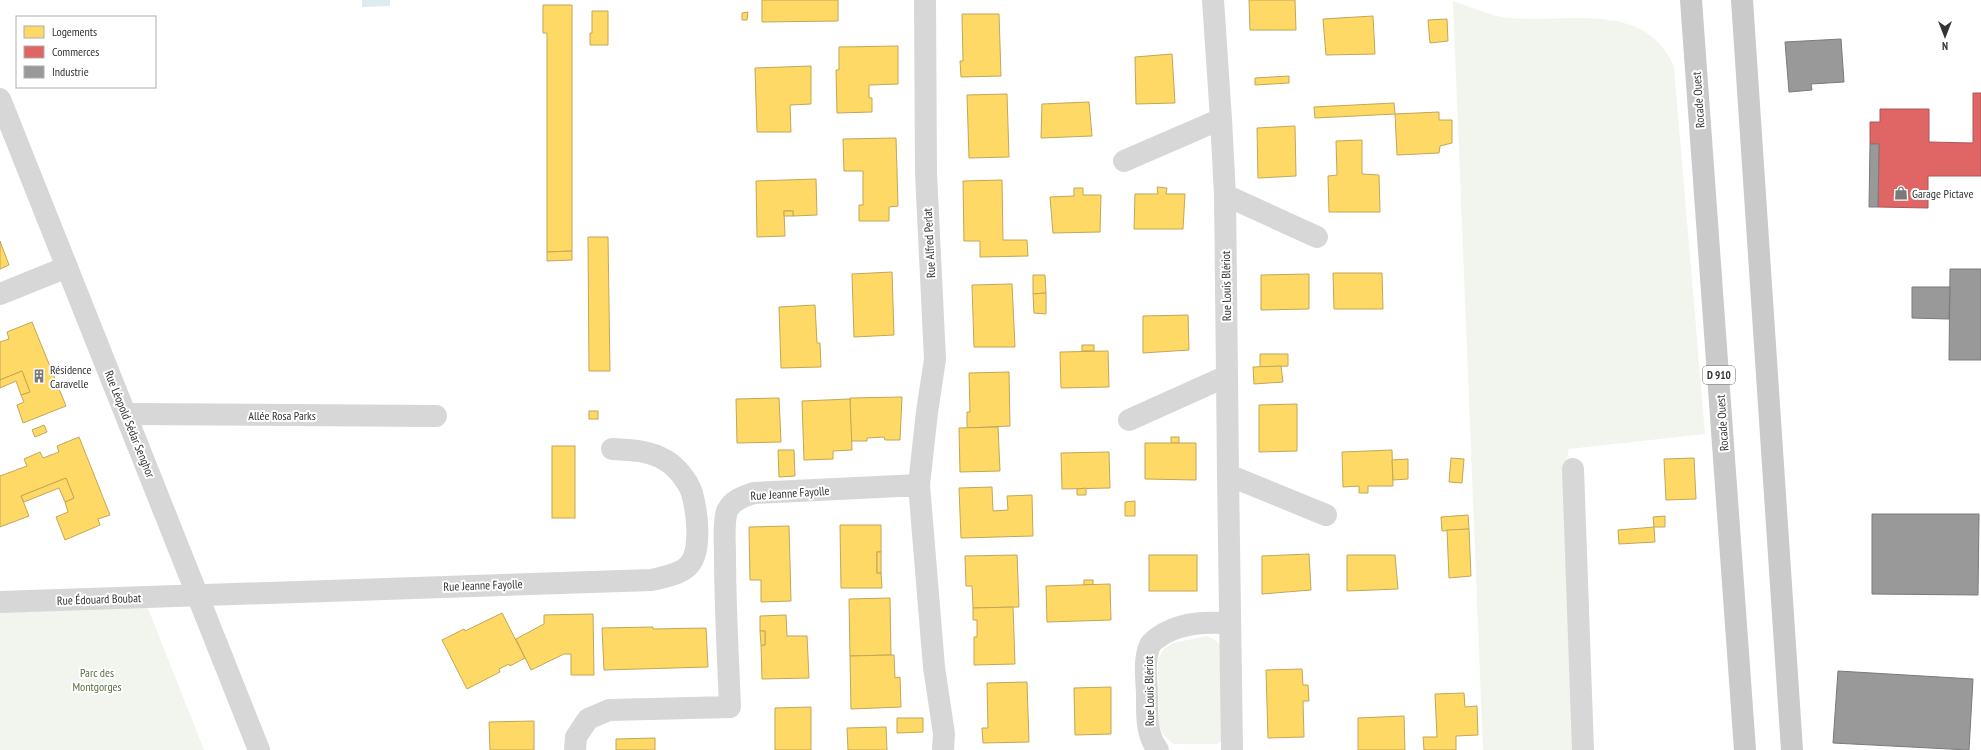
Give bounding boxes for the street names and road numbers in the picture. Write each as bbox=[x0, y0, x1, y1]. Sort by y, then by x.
street label: Rocade Ouest bbox=[1689, 71, 1707, 129]
street label: Rue Alfred Perlat bbox=[920, 207, 938, 278]
street label: Rue Louis Blériot bbox=[1218, 250, 1234, 321]
road number: D 910 bbox=[1703, 366, 1735, 384]
street label: Rue Léopold Sédar Senghor bbox=[102, 368, 159, 480]
street label: Rocade Ouest bbox=[1713, 394, 1731, 452]
street label: Allée Rosa Parks bbox=[248, 408, 316, 423]
street label: Rue Jeanne Fayolle bbox=[750, 483, 830, 503]
street label: Rue Jeanne Fayolle bbox=[443, 576, 523, 594]
street label: Rue Édouard Boubat bbox=[57, 590, 142, 608]
street label: Rue Louis Blériot bbox=[1141, 655, 1157, 726]

